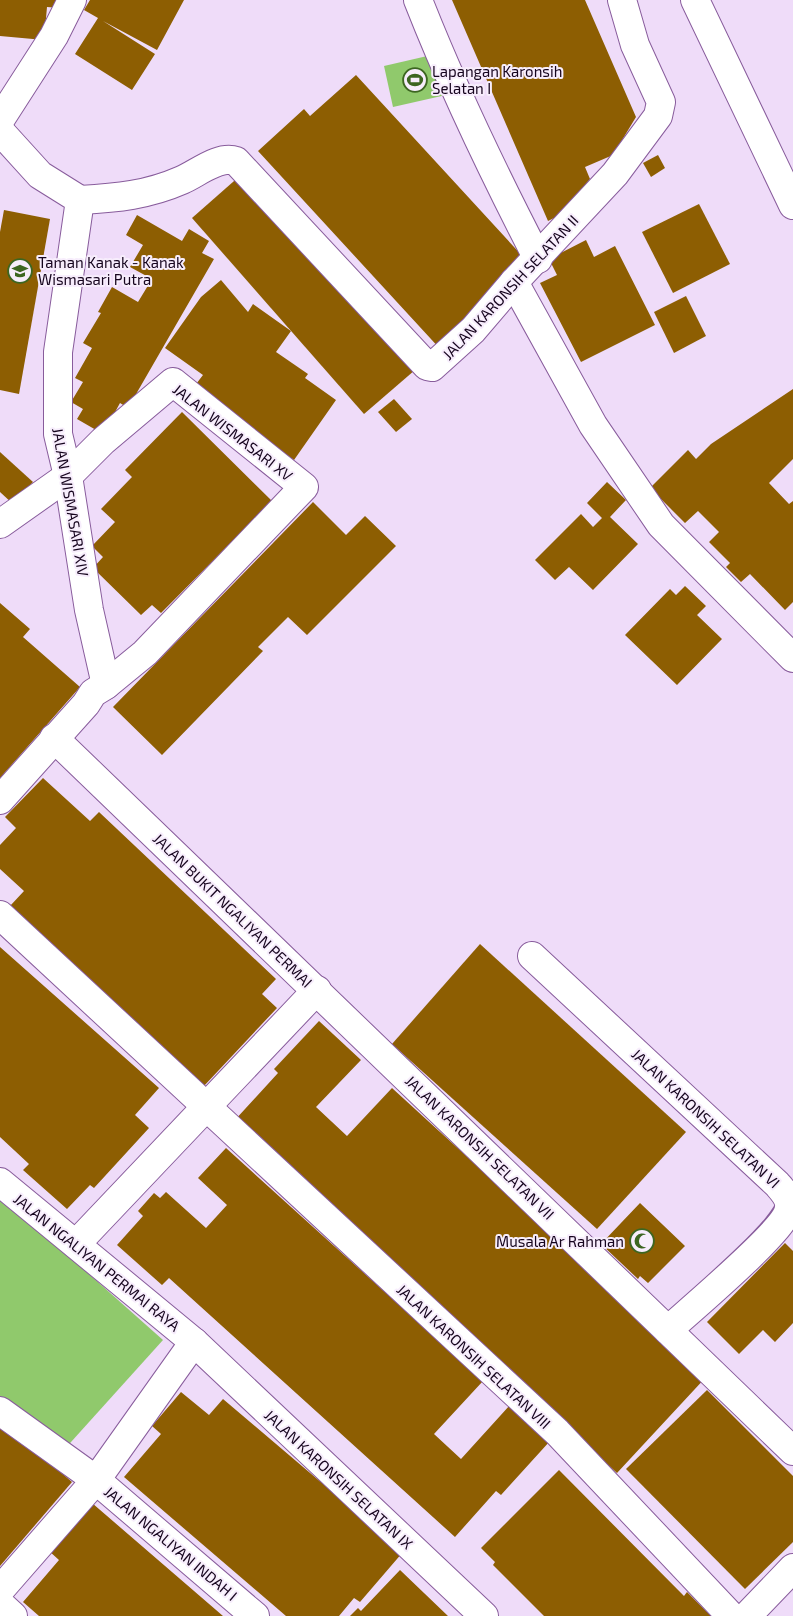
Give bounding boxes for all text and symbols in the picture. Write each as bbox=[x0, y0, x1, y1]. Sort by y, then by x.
place label: Lapangan Karonsih Selatan I bbox=[432, 62, 562, 97]
sports icon: Lapangan Karonsih Selatan I bbox=[402, 67, 428, 93]
street label: JALAN KARONSIH SELATAN II bbox=[438, 211, 582, 363]
place label: Taman Kanak - Kanak Wismasari Putra bbox=[38, 253, 184, 288]
school or university icon: Taman Kanak - Kanak Wismasari Putra bbox=[7, 258, 33, 284]
street label: JALAN WISMASARI XV bbox=[170, 380, 296, 484]
street label: JALAN WISMASARI XIV bbox=[49, 426, 93, 578]
street label: JALAN BUKIT NGALIYAN PERMAI bbox=[150, 829, 316, 991]
street label: JALAN KARONSIH SELATAN VI bbox=[628, 1045, 784, 1191]
street label: JALAN KARONSIH SELATAN VII bbox=[402, 1071, 558, 1223]
street label: JALAN NGALIYAN PERMAI RAYA bbox=[10, 1189, 184, 1335]
mosque icon: Musala Ar Rahman bbox=[629, 1228, 655, 1254]
place label: Musala Ar Rahman bbox=[496, 1232, 624, 1250]
street label: JALAN KARONSIH SELATAN VIII bbox=[393, 1280, 555, 1432]
street label: JALAN KARONSIH SELATAN IX bbox=[261, 1405, 417, 1553]
street label: JALAN NGALIYAN INDAH I bbox=[101, 1482, 241, 1604]

